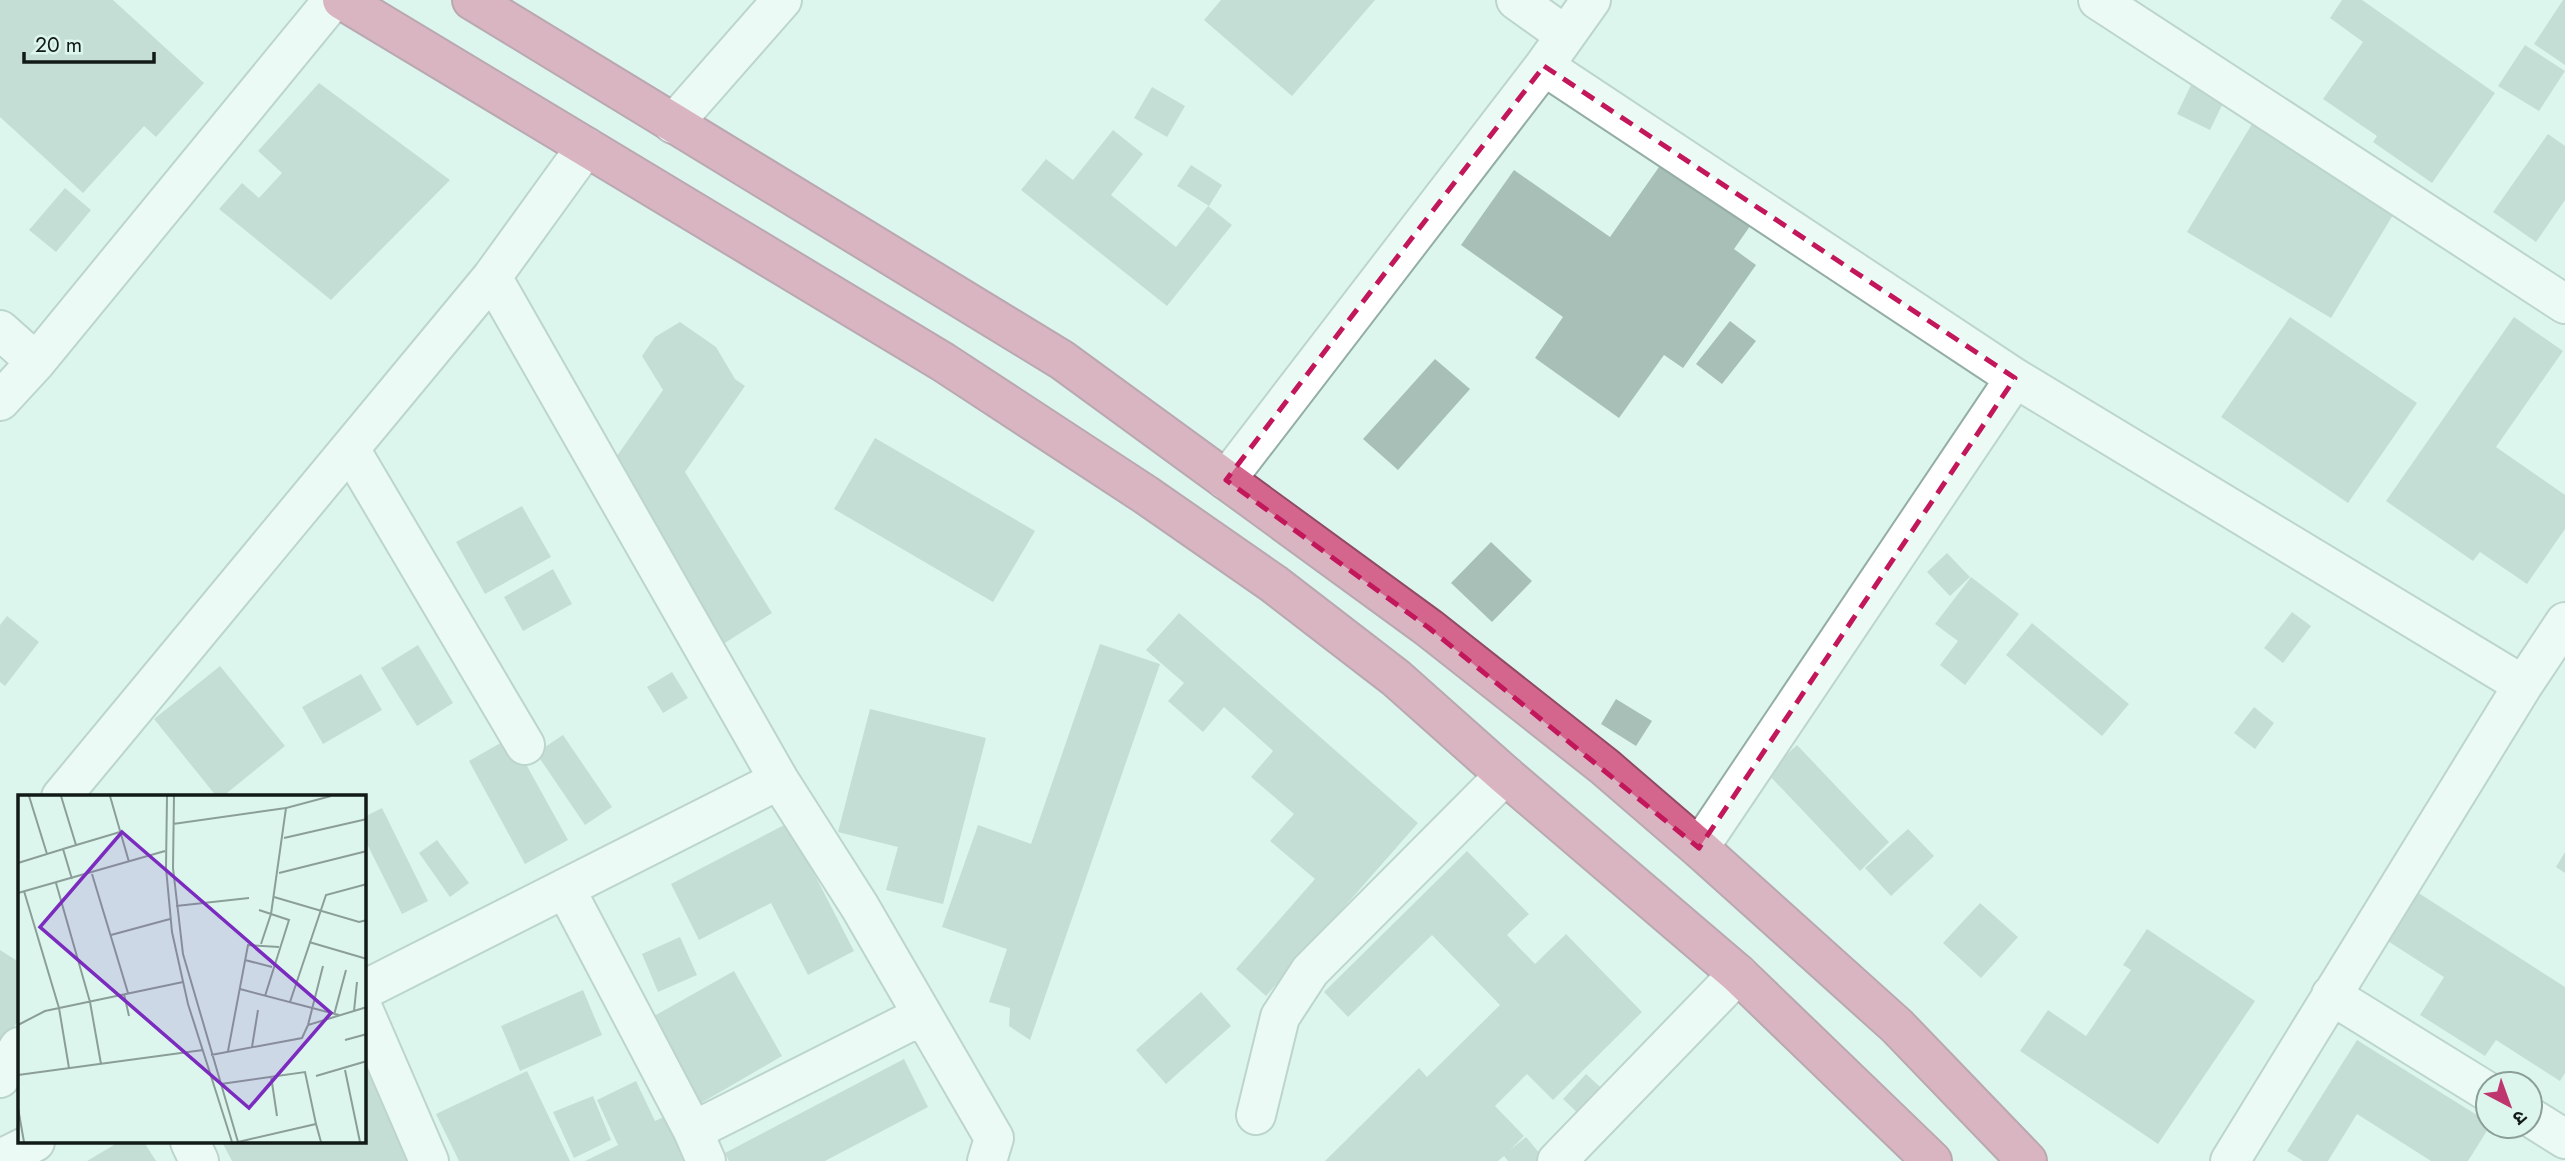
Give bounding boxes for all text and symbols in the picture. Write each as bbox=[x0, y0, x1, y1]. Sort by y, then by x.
scale bar bbox=[24, 21, 154, 65]
text: 20 m bbox=[35, 30, 82, 60]
inset map bbox=[18, 795, 366, 1144]
north arrow bbox=[2474, 1070, 2544, 1140]
text: उ bbox=[2506, 1104, 2533, 1132]

